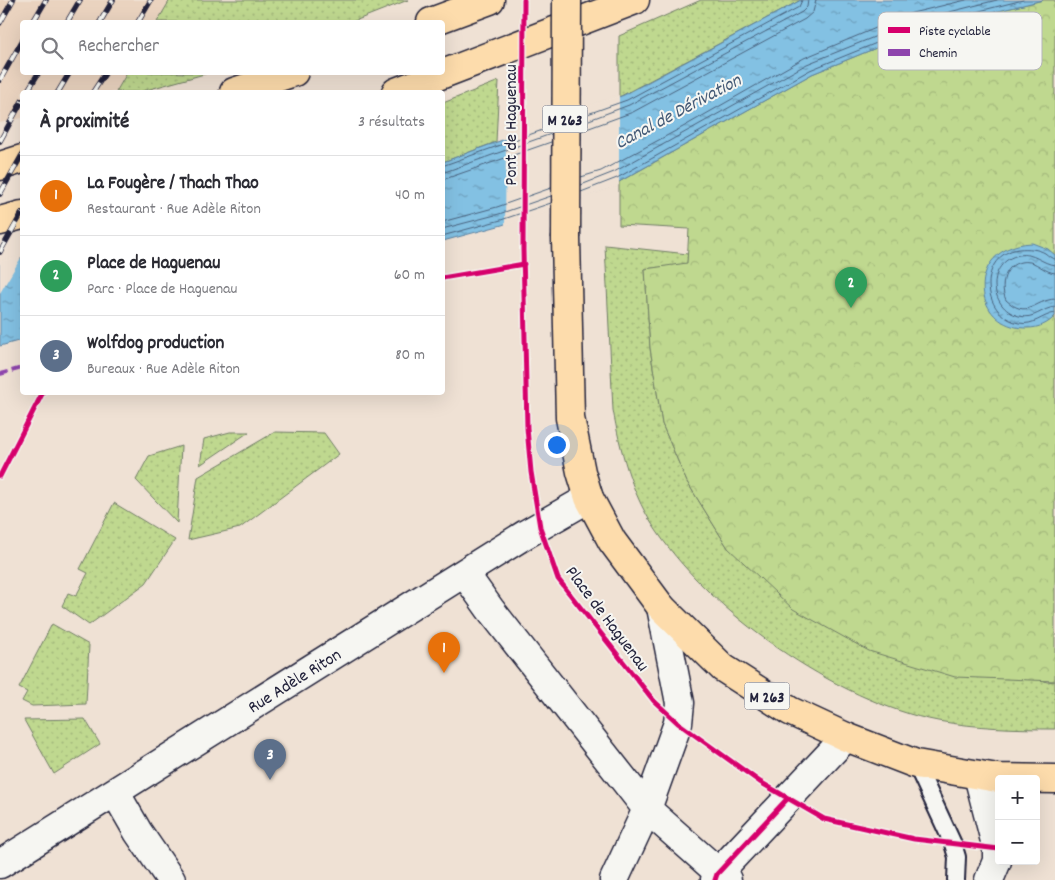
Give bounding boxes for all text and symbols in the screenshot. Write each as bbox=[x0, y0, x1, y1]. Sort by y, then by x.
legend bbox=[878, 12, 1042, 70]
search box bbox=[20, 20, 445, 75]
text: Piste cyclable bbox=[919, 22, 991, 42]
icon: search bbox=[38, 34, 66, 62]
text: Rechercher bbox=[78, 34, 159, 61]
text: Chemin bbox=[919, 44, 957, 64]
street label: Pont de Haguenau bbox=[500, 64, 525, 186]
water label: Canal de Dérivation bbox=[611, 68, 748, 158]
road number: M 263 bbox=[542, 106, 588, 132]
text: À proximité bbox=[40, 108, 129, 138]
text: 3 résultats bbox=[358, 111, 425, 134]
text: La Fougère / Thach Thao bbox=[87, 171, 259, 198]
text: 1 bbox=[54, 184, 58, 207]
text: 40 m bbox=[395, 184, 425, 207]
text: Restaurant · Rue Adèle Riton bbox=[87, 198, 261, 221]
text: Place de Haguenau bbox=[87, 251, 220, 278]
text: 2 bbox=[53, 264, 60, 287]
text: 60 m bbox=[394, 264, 425, 287]
pin: 2 bbox=[835, 267, 867, 308]
text: Parc · Place de Haguenau bbox=[87, 278, 237, 301]
text: Wolfdog production bbox=[87, 331, 224, 358]
text: 3 bbox=[52, 344, 60, 367]
text: 80 m bbox=[395, 344, 425, 367]
text: Bureaux · Rue Adèle Riton bbox=[87, 358, 240, 381]
your location bbox=[544, 432, 570, 458]
street label: Place de Haguenau bbox=[558, 562, 654, 678]
pin: 1 bbox=[428, 632, 460, 673]
street label: Rue Adèle Riton bbox=[244, 643, 347, 721]
road number: M 263 bbox=[744, 682, 790, 709]
pin: 3 bbox=[254, 739, 286, 780]
map controls bbox=[995, 775, 1040, 865]
button: + bbox=[995, 775, 1040, 820]
button: − bbox=[995, 820, 1040, 865]

